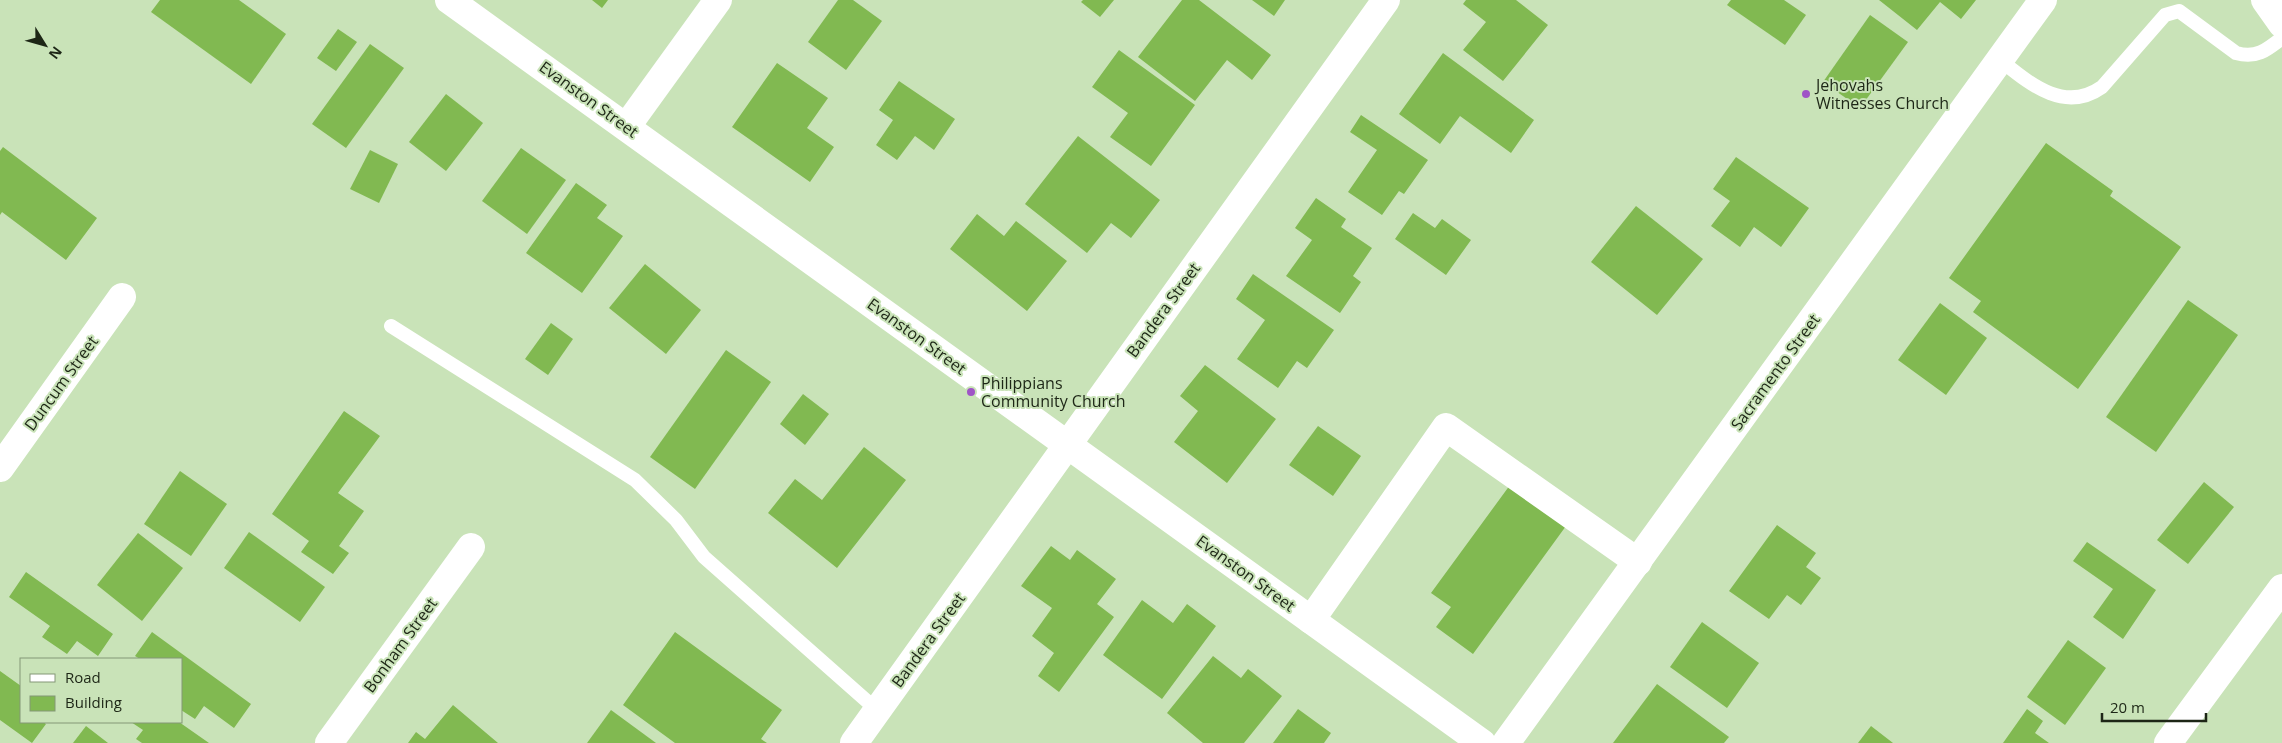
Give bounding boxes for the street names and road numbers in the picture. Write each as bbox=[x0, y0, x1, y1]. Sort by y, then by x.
street label: Evanston Street bbox=[535, 56, 643, 143]
street label: Bandera Street bbox=[1121, 258, 1205, 362]
street label: Evanston Street bbox=[863, 293, 971, 380]
street label: Sacramento Street bbox=[1725, 309, 1825, 435]
street label: Duncum Street bbox=[19, 331, 103, 435]
street label: Evanston Street bbox=[1192, 530, 1300, 617]
street label: Bandera Street bbox=[886, 588, 970, 692]
street label: Bonham Street bbox=[358, 593, 442, 697]

